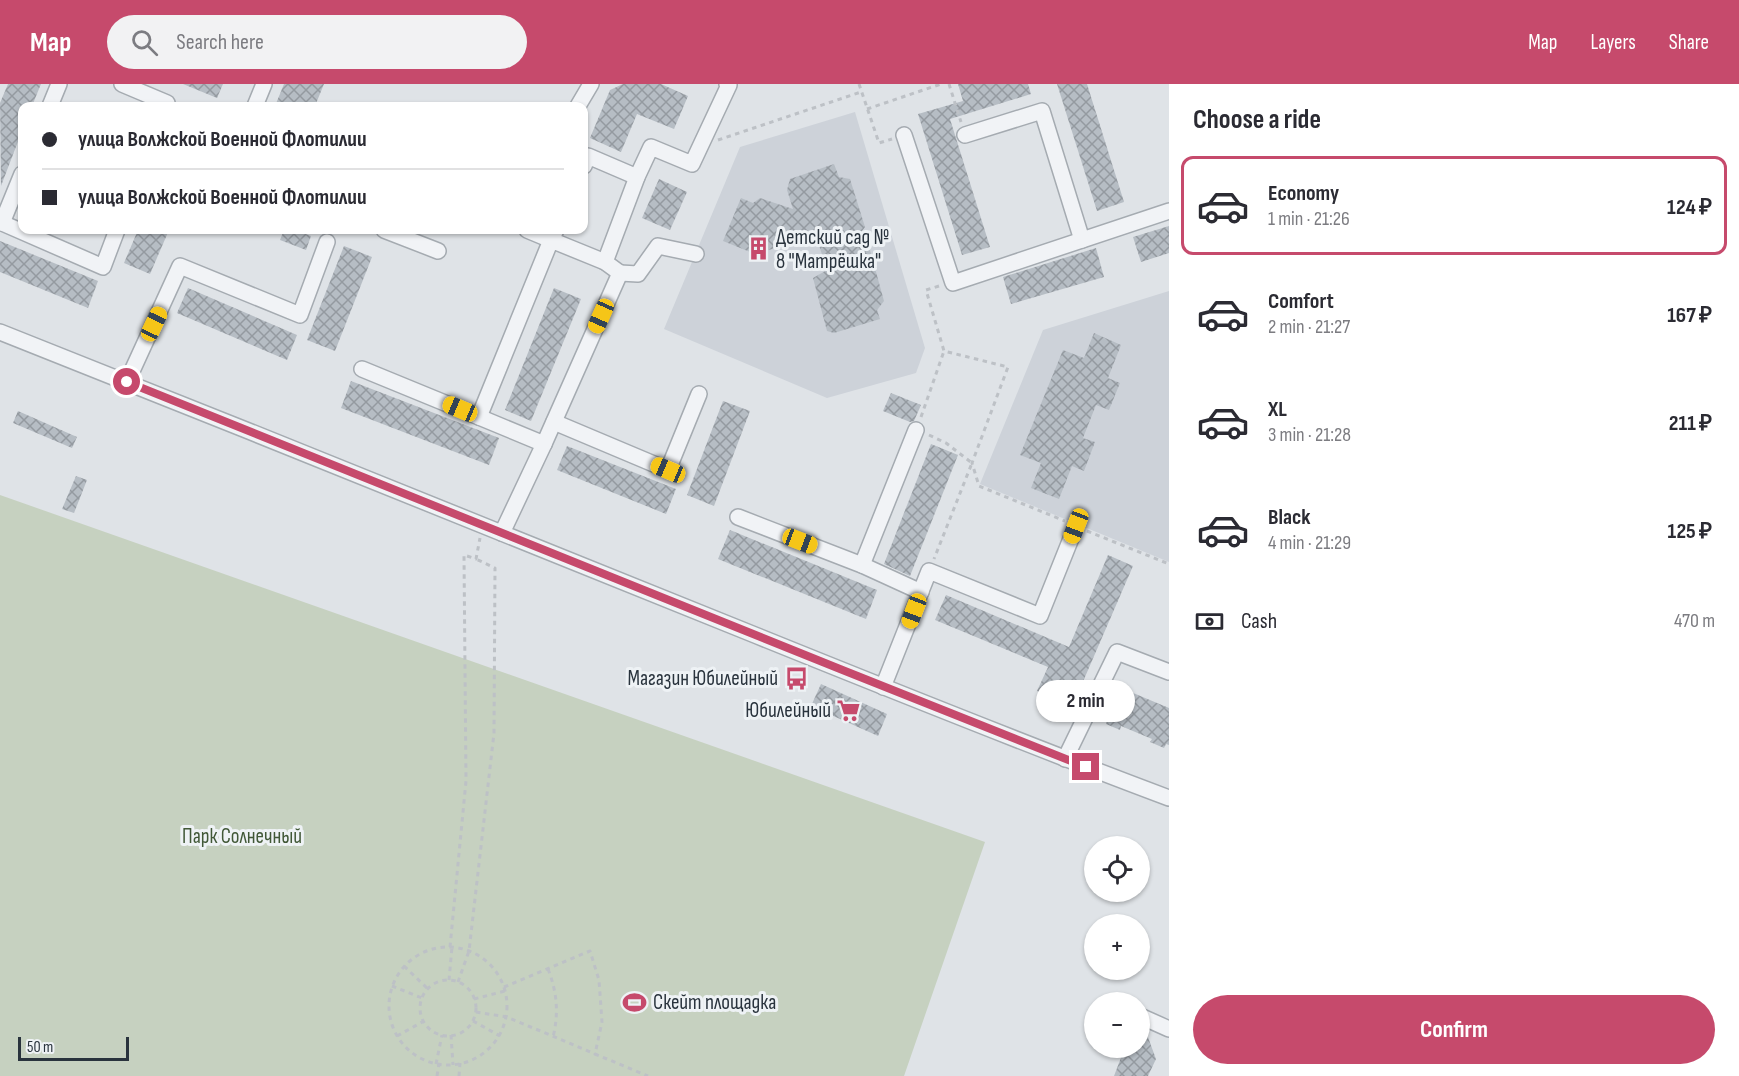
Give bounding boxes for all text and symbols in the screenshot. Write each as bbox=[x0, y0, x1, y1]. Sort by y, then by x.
search box bbox=[107, 15, 527, 69]
text: Map bbox=[30, 26, 71, 59]
icon: search bbox=[128, 26, 161, 59]
text: Search here bbox=[176, 29, 264, 56]
text: Map bbox=[1528, 30, 1557, 55]
text: Layers bbox=[1590, 30, 1636, 55]
text: Share bbox=[1669, 30, 1709, 55]
text: Choose a ride bbox=[1193, 104, 1321, 136]
text: улица Волжской Военной Флотилии bbox=[78, 126, 367, 153]
icon: car bbox=[1196, 179, 1250, 233]
text: Economy bbox=[1268, 180, 1339, 207]
text: улица Волжской Военной Флотилии bbox=[78, 184, 367, 211]
text: 124 ₽ bbox=[1667, 194, 1712, 221]
text: 1 min · 21:26 bbox=[1268, 207, 1350, 231]
place label: Детский сад № 8 "Матрёшка" bbox=[776, 225, 889, 274]
building icon: Детский сад № 8 "Матрёшка" bbox=[745, 236, 771, 262]
icon: car bbox=[1196, 287, 1250, 341]
text: Comfort bbox=[1268, 288, 1334, 315]
car bbox=[585, 296, 617, 336]
text: 167 ₽ bbox=[1667, 302, 1712, 329]
car bbox=[138, 304, 170, 344]
text: 2 min · 21:27 bbox=[1268, 315, 1350, 339]
route start bbox=[113, 368, 140, 395]
car bbox=[440, 394, 480, 424]
icon: car bbox=[1196, 395, 1250, 449]
text: XL bbox=[1268, 396, 1287, 423]
text: 211 ₽ bbox=[1669, 410, 1712, 437]
text: 3 min · 21:28 bbox=[1268, 423, 1351, 447]
car bbox=[648, 455, 688, 485]
icon: car bbox=[1196, 503, 1250, 557]
text: Black bbox=[1268, 504, 1310, 531]
car bbox=[1061, 506, 1091, 546]
text: 125 ₽ bbox=[1668, 518, 1712, 545]
car bbox=[780, 526, 820, 556]
text: 4 min · 21:29 bbox=[1268, 531, 1351, 555]
car bbox=[899, 591, 929, 631]
icon: cash bbox=[1193, 605, 1226, 638]
text: Cash bbox=[1241, 608, 1277, 635]
text: 470 m bbox=[1674, 609, 1715, 633]
bus stop icon: Магазин Юбилейный bbox=[783, 665, 809, 691]
place label: Магазин Юбилейный bbox=[627, 666, 778, 691]
callout: 2 min bbox=[1036, 680, 1136, 722]
text: 2 min bbox=[1066, 689, 1105, 713]
supermarket icon: Юбилейный bbox=[836, 697, 862, 723]
place label: Юбилейный bbox=[745, 698, 831, 723]
route end bbox=[1072, 753, 1099, 780]
park label: Парк Солнечный bbox=[182, 824, 302, 849]
map controls bbox=[1084, 836, 1150, 1058]
button: locate bbox=[1084, 836, 1150, 902]
button: + bbox=[1084, 914, 1150, 980]
sports icon: Скейт площадка bbox=[622, 989, 648, 1015]
place label: Скейт площадка bbox=[653, 990, 776, 1015]
button: − bbox=[1084, 992, 1150, 1058]
button: Confirm bbox=[1193, 995, 1715, 1064]
scale bar bbox=[18, 1034, 129, 1062]
text: 50 m bbox=[27, 1038, 53, 1057]

